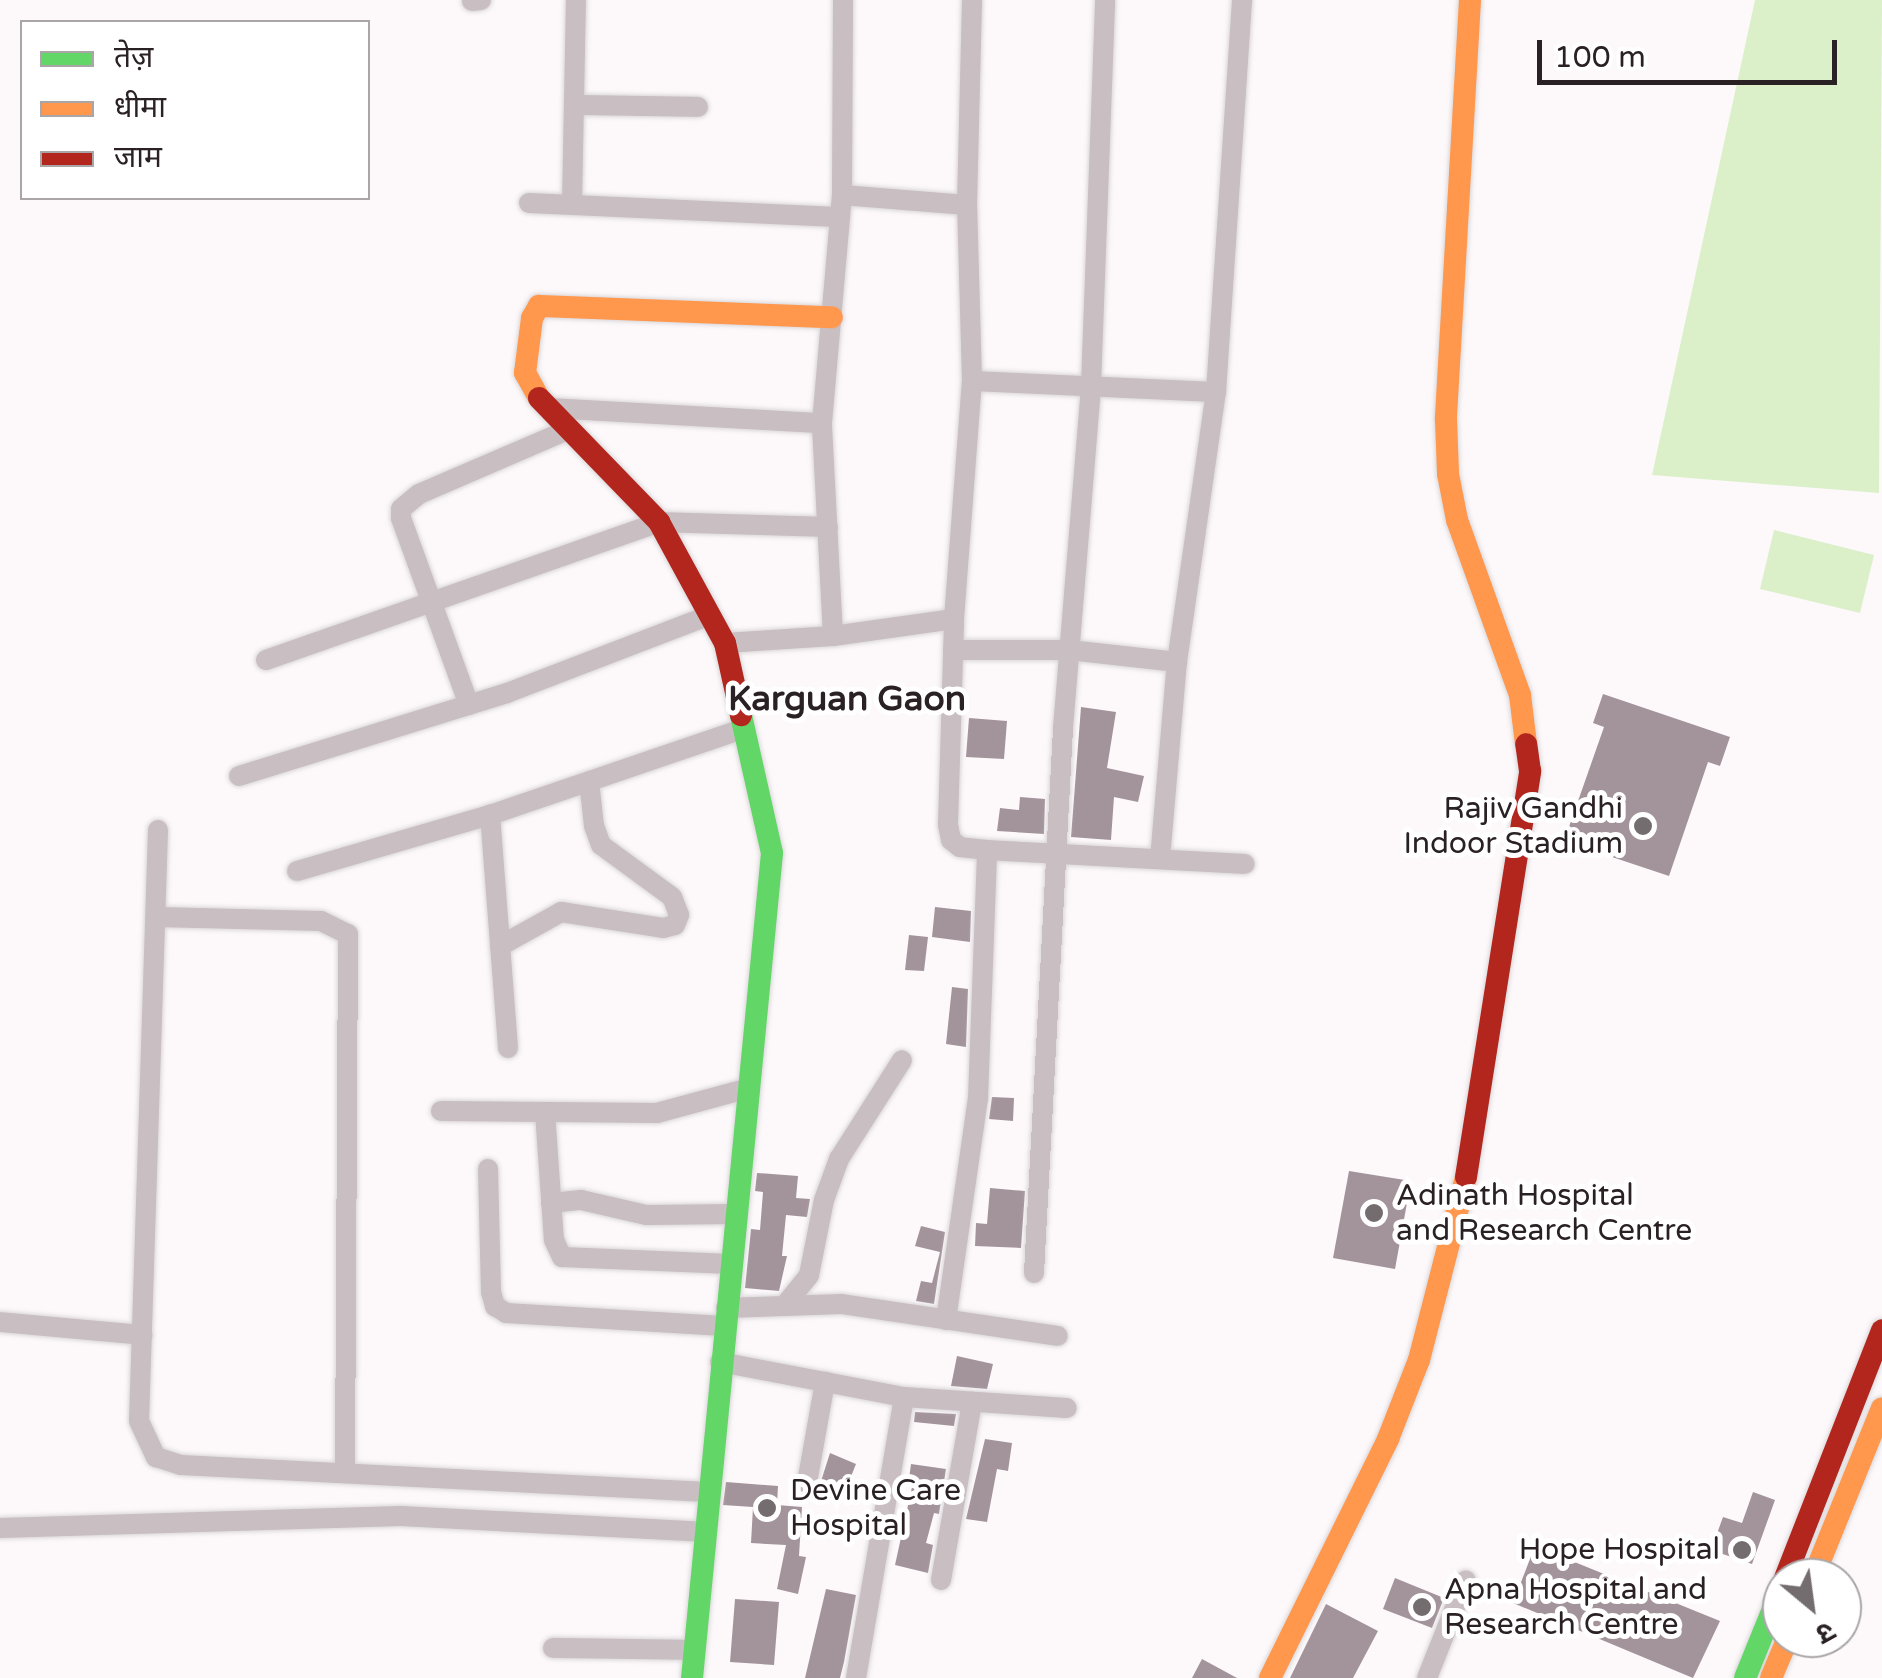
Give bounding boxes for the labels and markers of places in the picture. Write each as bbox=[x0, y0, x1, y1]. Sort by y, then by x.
place label: Rajiv Gandhi Indoor Stadium bbox=[1403, 791, 1623, 862]
marker: Rajiv Gandhi Indoor Stadium bbox=[1632, 815, 1654, 837]
place label: Adinath Hospital and Research Centre bbox=[1396, 1178, 1692, 1248]
marker: Adinath Hospital and Research Centre bbox=[1361, 1200, 1387, 1226]
place label: Devine Care Hospital bbox=[790, 1473, 961, 1544]
marker: Devine Care Hospital bbox=[754, 1495, 780, 1521]
place label: Hope Hospital bbox=[1519, 1532, 1720, 1568]
marker: Hope Hospital bbox=[1729, 1537, 1755, 1563]
place label: Apna Hospital and Research Centre bbox=[1444, 1572, 1707, 1642]
marker: Apna Hospital and Research Centre bbox=[1409, 1594, 1435, 1620]

